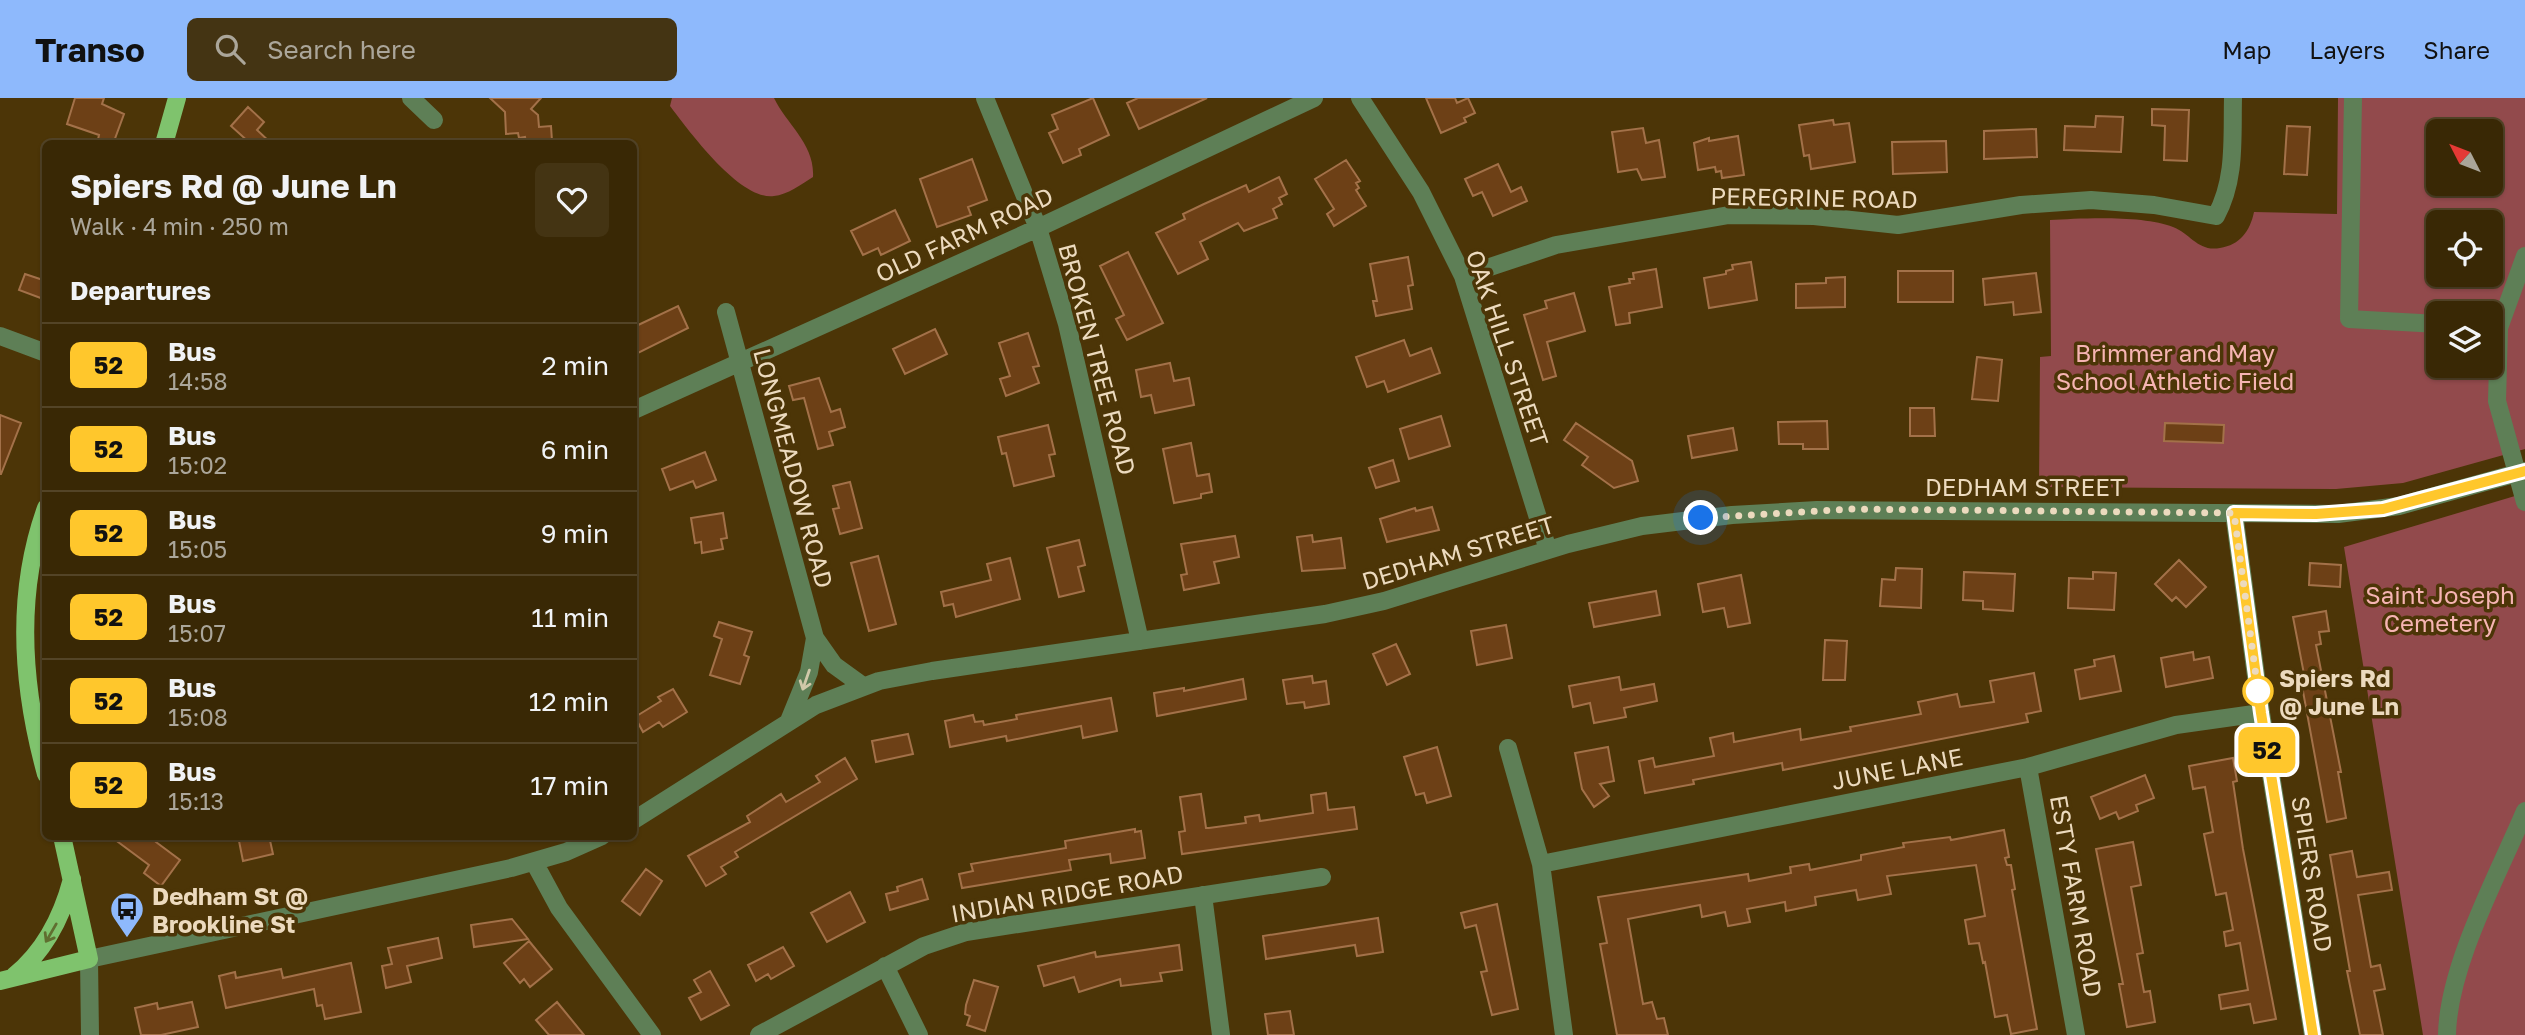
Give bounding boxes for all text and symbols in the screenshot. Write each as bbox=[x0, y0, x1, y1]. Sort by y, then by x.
search box bbox=[187, 18, 677, 81]
text: Transo bbox=[35, 30, 145, 69]
icon: search bbox=[211, 30, 249, 68]
text: Search here bbox=[267, 34, 416, 65]
text: Map bbox=[2222, 35, 2271, 64]
text: Layers bbox=[2309, 35, 2385, 64]
text: Share bbox=[2423, 35, 2490, 64]
north arrow bbox=[2426, 119, 2502, 196]
map controls bbox=[2426, 119, 2503, 378]
button: heart bbox=[535, 163, 609, 237]
text: Spiers Rd @ June Ln bbox=[70, 166, 397, 205]
street label: OLD FARM ROAD bbox=[871, 180, 1057, 288]
street label: PEREGRINE ROAD bbox=[1710, 181, 1918, 213]
button: locate bbox=[2426, 210, 2503, 287]
text: Walk · 4 min · 250 m bbox=[70, 212, 289, 240]
street label: BROKEN TREE ROAD bbox=[1053, 240, 1143, 478]
street label: OAK HILL STREET bbox=[1461, 246, 1555, 450]
text: Departures bbox=[70, 275, 211, 306]
button: layers bbox=[2426, 301, 2503, 378]
text: Bus bbox=[168, 336, 216, 367]
park label: Brimmer and May School Athletic Field bbox=[2056, 338, 2294, 395]
street label: LONGMEADOW ROAD bbox=[748, 345, 840, 591]
text: 52 bbox=[94, 350, 123, 379]
text: 2 min bbox=[541, 350, 609, 381]
text: 14:58 bbox=[168, 367, 227, 395]
text: Bus bbox=[168, 420, 216, 451]
text: 52 bbox=[94, 434, 123, 463]
text: 6 min bbox=[541, 434, 609, 465]
text: 15:02 bbox=[168, 451, 227, 479]
street label: DEDHAM STREET bbox=[1925, 472, 2125, 501]
your location bbox=[1683, 500, 1718, 535]
text: Bus bbox=[168, 504, 216, 535]
street label: DEDHAM STREET bbox=[1358, 509, 1558, 595]
text: 52 bbox=[94, 518, 123, 547]
text: 9 min bbox=[541, 518, 609, 549]
text: 15:05 bbox=[168, 535, 227, 563]
park label: Saint Joseph Cemetery bbox=[2365, 580, 2515, 637]
text: Bus bbox=[168, 588, 216, 619]
text: 52 bbox=[94, 602, 123, 631]
text: 11 min bbox=[531, 602, 609, 633]
text: 15:07 bbox=[168, 619, 226, 647]
place label: Spiers Rd @ June Ln bbox=[2279, 663, 2399, 720]
one-way arrow bbox=[799, 669, 811, 691]
text: Bus bbox=[168, 672, 216, 703]
marker: Spiers Rd @ June Ln bbox=[2243, 676, 2273, 706]
text: 52 bbox=[94, 686, 123, 715]
text: 12 min bbox=[529, 686, 609, 717]
text: 15:08 bbox=[168, 703, 228, 731]
line badge: 52 bbox=[2236, 727, 2298, 773]
text: 52 bbox=[2252, 735, 2282, 764]
street label: JUNE LANE bbox=[1829, 741, 1965, 795]
text: Bus bbox=[168, 756, 216, 787]
text: 52 bbox=[94, 770, 123, 799]
text: 17 min bbox=[530, 770, 609, 801]
text: 15:13 bbox=[168, 787, 224, 815]
street label: ESTY FARM ROAD bbox=[2045, 792, 2109, 1000]
street label: SPIERS ROAD bbox=[2286, 794, 2340, 954]
street label: INDIAN RIDGE ROAD bbox=[949, 858, 1185, 928]
place label: Dedham St @ Brookline St bbox=[152, 881, 308, 938]
bus stop icon: Dedham St @ Brookline St bbox=[108, 890, 146, 939]
one-way arrow bbox=[44, 922, 58, 942]

